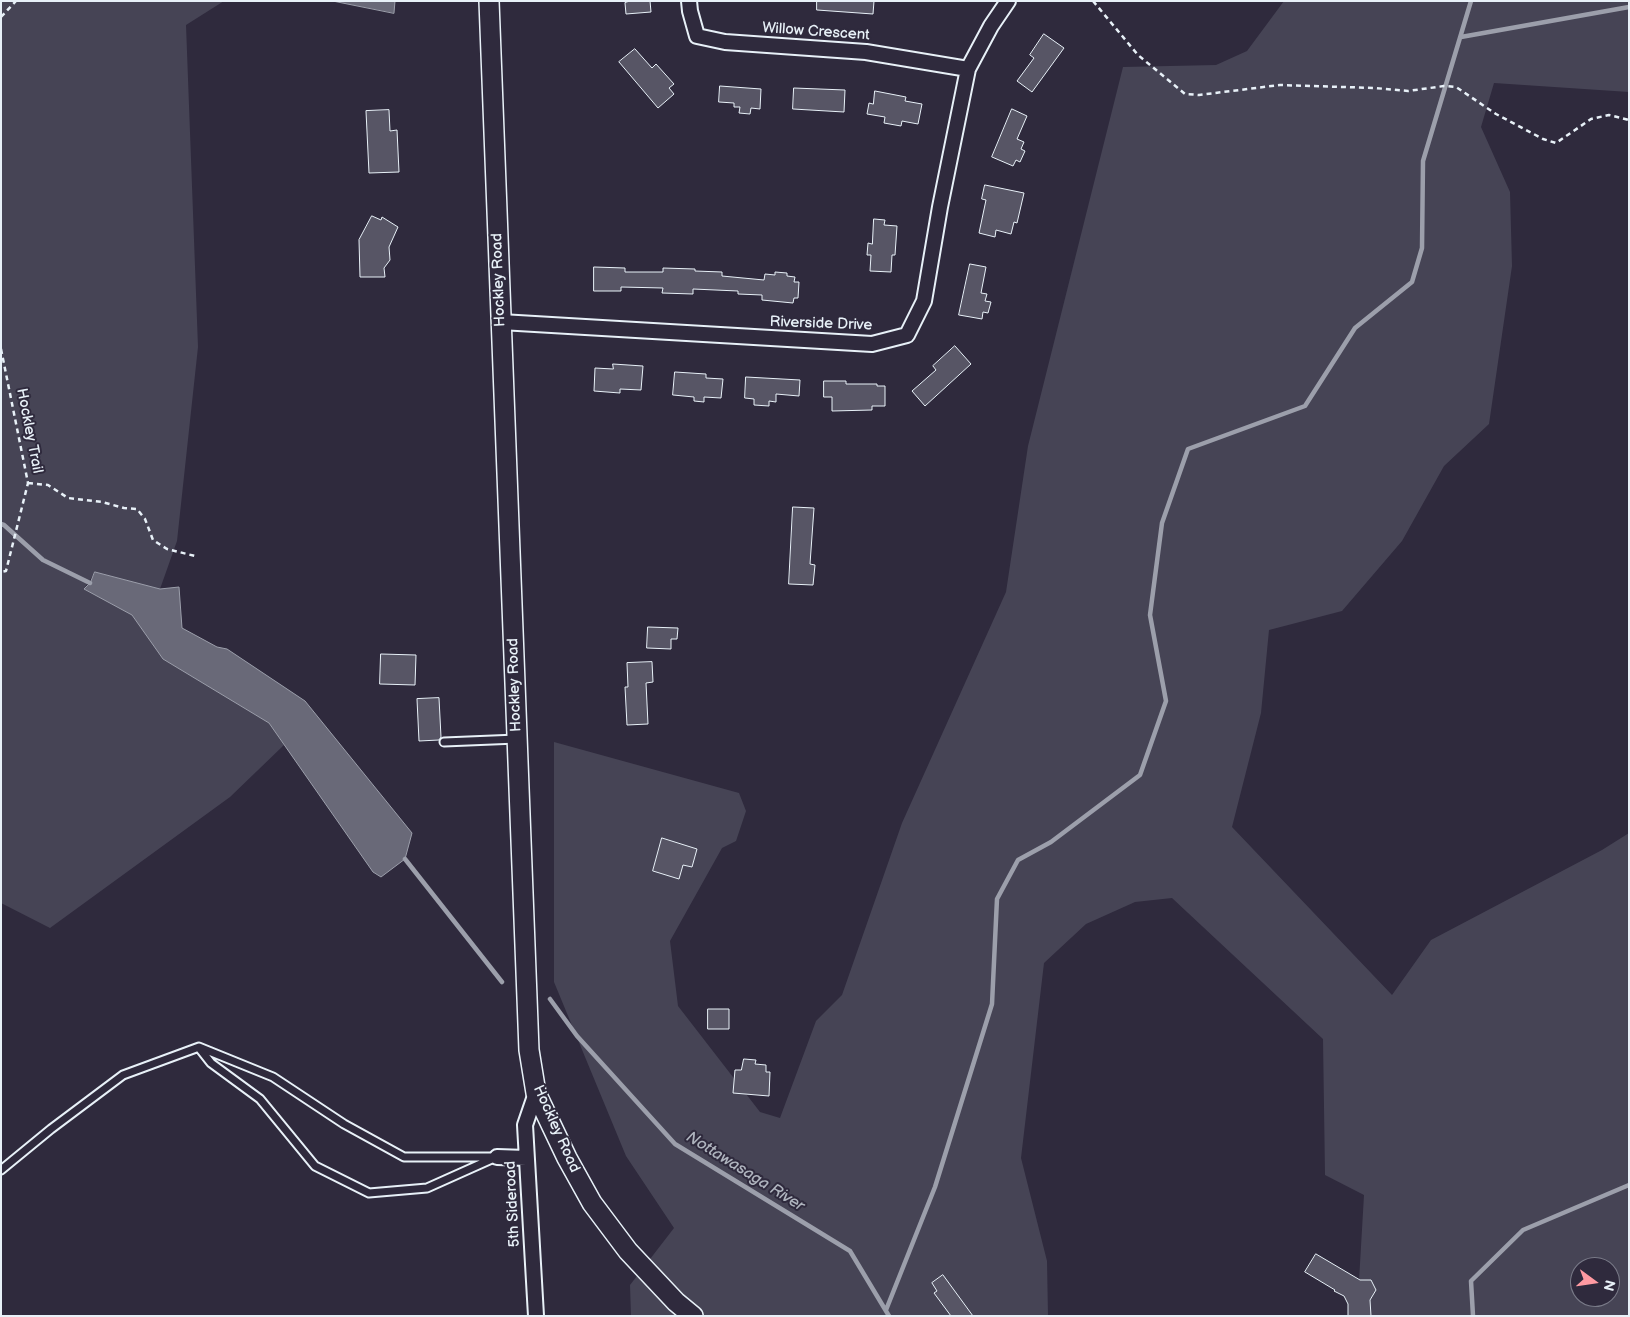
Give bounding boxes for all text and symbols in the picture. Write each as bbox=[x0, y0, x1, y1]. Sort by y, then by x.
street label: Willow Crescent bbox=[762, 19, 870, 45]
street label: Hockley Road bbox=[488, 233, 510, 327]
street label: Riverside Drive bbox=[769, 313, 873, 335]
street label: Hockley Trail bbox=[12, 387, 46, 475]
street label: Hockley Road bbox=[504, 638, 526, 732]
street label: Hockley Road bbox=[529, 1082, 583, 1176]
water label: Nottawasaga River bbox=[682, 1128, 808, 1216]
street label: 5th Sideroad bbox=[502, 1160, 524, 1248]
north arrow bbox=[1570, 1257, 1620, 1307]
text: N bbox=[1600, 1278, 1619, 1293]

